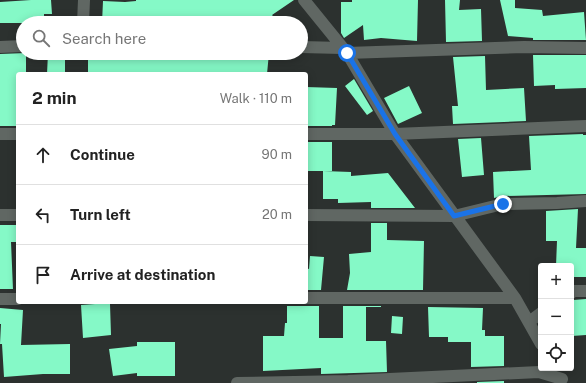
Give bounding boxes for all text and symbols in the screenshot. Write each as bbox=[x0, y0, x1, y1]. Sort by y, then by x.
search box bbox=[16, 16, 308, 60]
icon: search bbox=[30, 27, 52, 49]
text: Search here bbox=[62, 30, 146, 47]
route start bbox=[338, 44, 356, 62]
text: 2 min bbox=[32, 88, 77, 108]
text: Walk · 110 m bbox=[220, 91, 292, 106]
icon: ahead bbox=[32, 144, 54, 166]
text: Continue bbox=[70, 146, 135, 163]
text: 90 m bbox=[262, 147, 292, 162]
route end bbox=[494, 195, 512, 213]
icon: left bbox=[32, 204, 54, 226]
text: Turn left bbox=[70, 206, 131, 223]
text: 20 m bbox=[262, 207, 292, 222]
map controls bbox=[538, 263, 574, 371]
button: + bbox=[538, 263, 574, 299]
icon: arrive bbox=[32, 264, 54, 286]
text: Arrive at destination bbox=[70, 266, 215, 283]
button: − bbox=[538, 299, 574, 335]
button: locate bbox=[538, 335, 574, 371]

